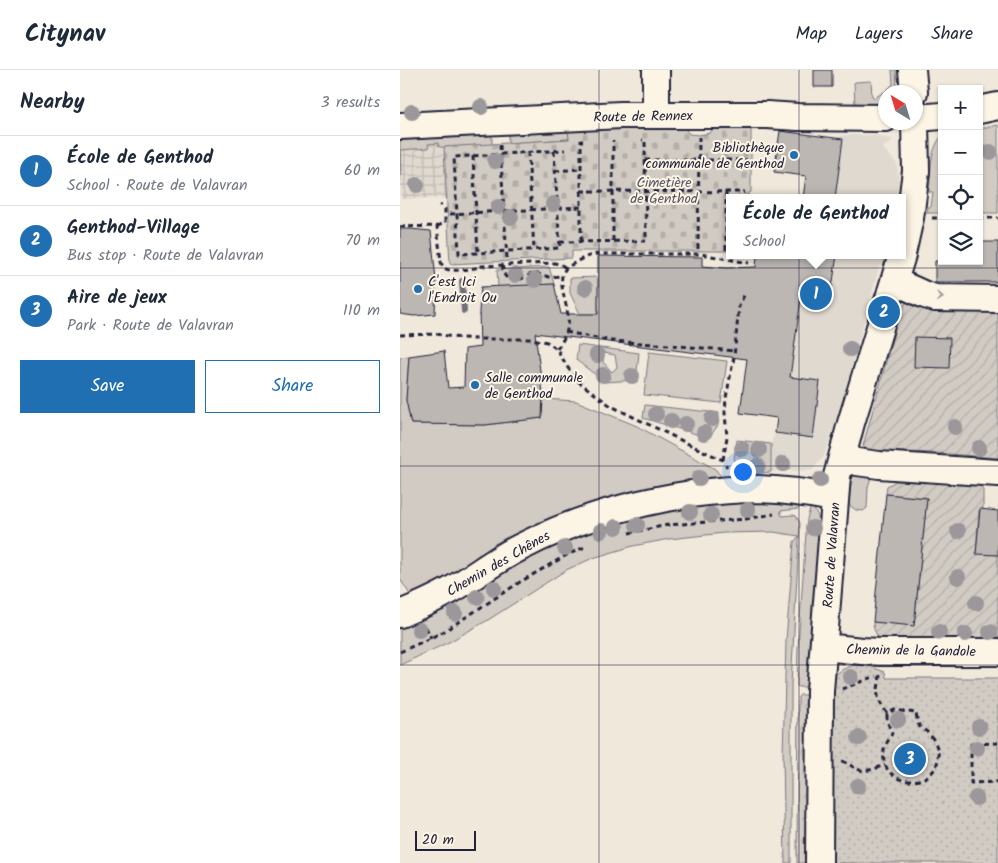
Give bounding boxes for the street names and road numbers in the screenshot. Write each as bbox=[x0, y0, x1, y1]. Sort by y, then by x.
street label: Route de Rennex bbox=[593, 105, 694, 129]
street label: Route de Valavran bbox=[817, 501, 847, 609]
street label: Chemin des Chênes bbox=[443, 525, 554, 602]
street label: Chemin de la Gandole bbox=[846, 639, 977, 663]

